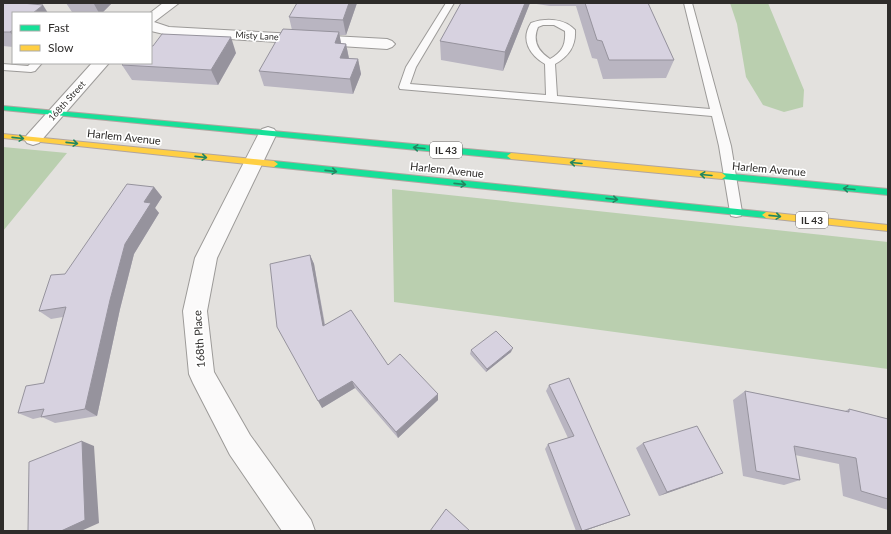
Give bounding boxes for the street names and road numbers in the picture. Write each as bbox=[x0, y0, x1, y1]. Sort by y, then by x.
street label: Misty Lane bbox=[235, 29, 279, 42]
street label: 168th Street bbox=[46, 78, 88, 123]
street label: Harlem Avenue bbox=[87, 126, 162, 147]
road number: IL 43 bbox=[430, 142, 462, 158]
street label: Harlem Avenue bbox=[410, 159, 485, 180]
street label: Harlem Avenue bbox=[732, 159, 807, 178]
road number: IL 43 bbox=[796, 212, 828, 228]
street label: 168th Place bbox=[190, 310, 207, 368]

